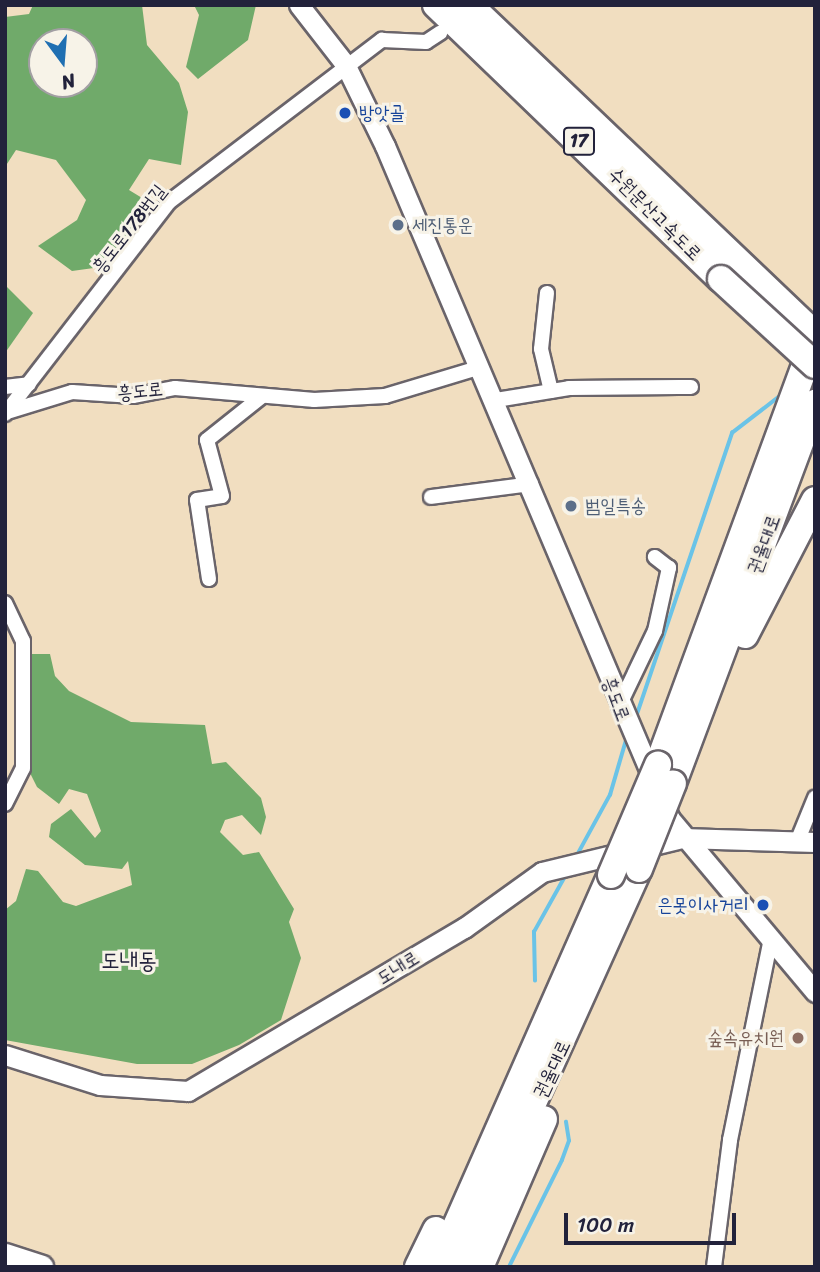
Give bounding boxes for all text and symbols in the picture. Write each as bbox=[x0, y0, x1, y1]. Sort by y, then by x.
north arrow bbox=[28, 28, 98, 98]
text: N bbox=[58, 64, 79, 99]
place label: 방앗골 bbox=[359, 102, 405, 124]
marker: 방앗골 bbox=[337, 105, 353, 121]
road number: 17 bbox=[562, 126, 596, 156]
street label: 수원문산고속도로 bbox=[604, 163, 706, 265]
street label: 흥도로178번길 bbox=[87, 180, 171, 278]
place label: 세진통운 bbox=[412, 214, 473, 236]
marker: 세진통운 bbox=[390, 217, 406, 233]
street label: 흥도로 bbox=[116, 377, 164, 405]
place label: 범일특송 bbox=[585, 495, 646, 517]
marker: 범일특송 bbox=[563, 498, 579, 514]
street label: 권율대로 bbox=[743, 511, 785, 577]
street label: 흥도로 bbox=[597, 674, 635, 724]
place label: 은못이사거리 bbox=[657, 894, 749, 916]
marker: 은못이사거리 bbox=[755, 897, 771, 913]
street label: 도내로 bbox=[373, 946, 423, 990]
district label: 도내동 bbox=[101, 947, 157, 975]
place label: 숲속유치원 bbox=[708, 1027, 784, 1049]
marker: 숲속유치원 bbox=[790, 1030, 806, 1046]
street label: 권율대로 bbox=[529, 1036, 575, 1102]
scale bar bbox=[568, 1198, 740, 1242]
text: 100 m bbox=[577, 1206, 634, 1244]

